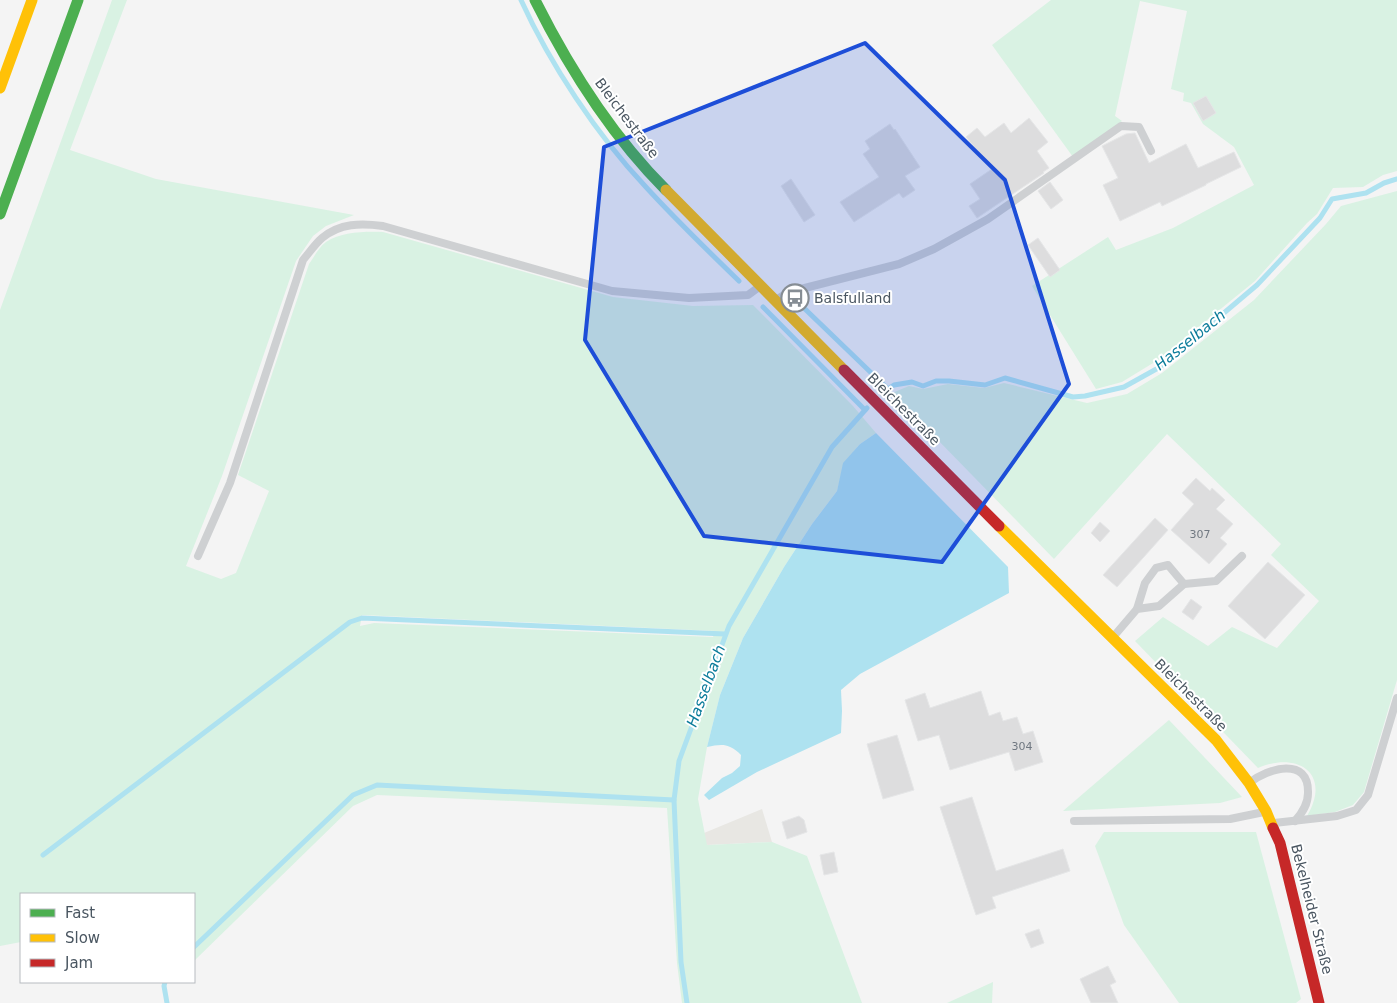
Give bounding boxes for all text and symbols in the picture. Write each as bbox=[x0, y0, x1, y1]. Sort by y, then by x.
street label: Bleichestraße bbox=[592, 75, 662, 161]
bus stop icon: Balsfulland bbox=[780, 283, 810, 313]
place label: Balsfulland bbox=[814, 290, 891, 306]
water label: Hasselbach bbox=[1151, 306, 1229, 374]
street label: Bleichestraße bbox=[864, 369, 944, 449]
house number: 307 bbox=[1190, 528, 1211, 541]
water label: Hasselbach bbox=[683, 643, 729, 729]
street label: Bleichestraße bbox=[1151, 655, 1231, 735]
house number: 304 bbox=[1012, 740, 1033, 753]
street label: Bekelheider Straße bbox=[1288, 842, 1336, 976]
legend bbox=[20, 893, 195, 983]
text: Fast bbox=[65, 904, 95, 922]
text: Slow bbox=[65, 929, 100, 947]
text: Jam bbox=[64, 954, 93, 972]

